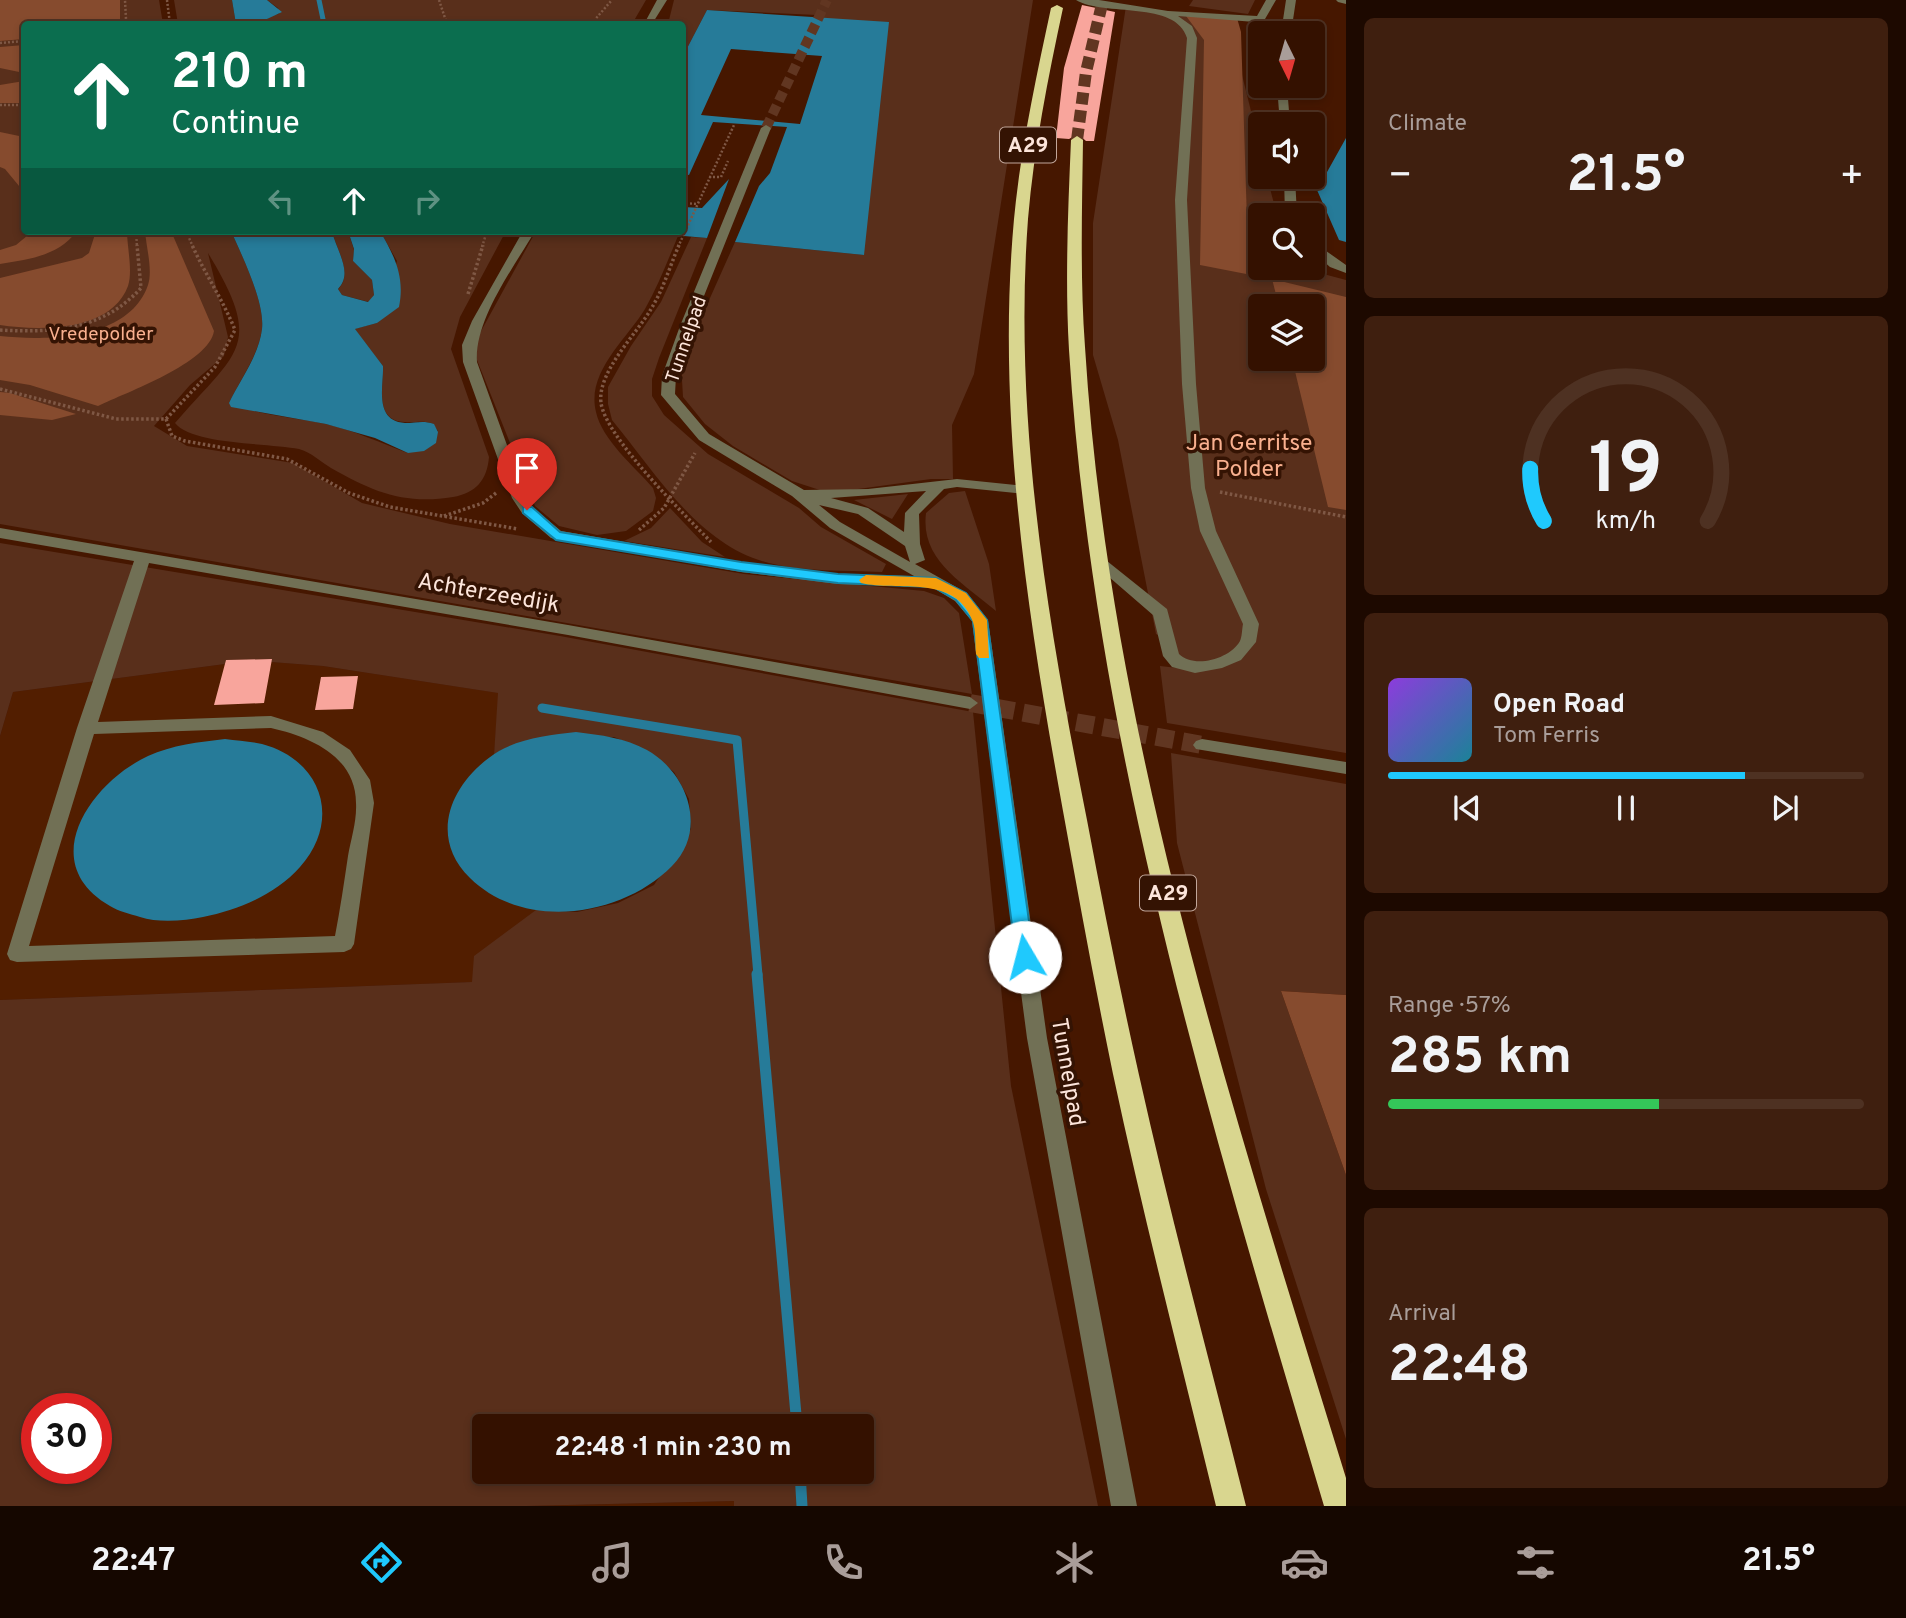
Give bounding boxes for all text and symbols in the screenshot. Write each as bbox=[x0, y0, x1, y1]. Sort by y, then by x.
north arrow bbox=[1248, 21, 1325, 98]
map controls bbox=[1248, 21, 1325, 371]
text: 210 m bbox=[171, 44, 308, 106]
icon: ahead bbox=[56, 49, 147, 140]
text: Continue bbox=[171, 105, 300, 145]
text: Climate bbox=[1388, 110, 1467, 139]
button: sound bbox=[1248, 112, 1325, 189]
road number: A29 bbox=[1000, 128, 1056, 162]
text: 21.5° bbox=[1567, 144, 1685, 210]
text: − bbox=[1388, 153, 1413, 202]
text: + bbox=[1839, 153, 1864, 202]
icon: left bbox=[262, 182, 300, 220]
icon: ahead bbox=[335, 182, 373, 220]
icon: right bbox=[408, 182, 446, 220]
button: search bbox=[1248, 203, 1325, 280]
street label: Tunnelpad bbox=[661, 293, 713, 386]
button: layers bbox=[1248, 294, 1325, 371]
park label: Vredepolder bbox=[48, 323, 154, 347]
text: 19 bbox=[1589, 428, 1663, 520]
park label: Jan Gerritse Polder bbox=[1186, 430, 1312, 485]
pin bbox=[497, 438, 557, 510]
icon: arrive bbox=[508, 449, 546, 487]
text: km/h bbox=[1596, 506, 1656, 538]
street label: Achterzeedijk bbox=[415, 568, 562, 621]
text: Open Road bbox=[1493, 689, 1625, 722]
text: Tom Ferris bbox=[1493, 722, 1600, 751]
icon: previous bbox=[1448, 789, 1486, 827]
icon: pause bbox=[1607, 789, 1645, 827]
icon: next bbox=[1766, 789, 1804, 827]
road number: A29 bbox=[1140, 876, 1196, 910]
position arrow bbox=[988, 920, 1062, 994]
text: Range · 57% bbox=[1388, 992, 1511, 1021]
street label: Tunnelpad bbox=[1043, 1016, 1090, 1129]
text: 285 km bbox=[1388, 1026, 1572, 1092]
text: Arrival bbox=[1388, 1300, 1457, 1329]
text: 22:48 bbox=[1388, 1334, 1530, 1400]
speed limit sign: 30 bbox=[21, 1393, 112, 1484]
text: 22:48 · 1 min · 230 m bbox=[554, 1432, 792, 1465]
icon: directions bbox=[357, 1538, 406, 1587]
icon: music bbox=[588, 1538, 637, 1587]
icon: phone bbox=[819, 1538, 868, 1587]
icon: climate bbox=[1050, 1538, 1099, 1587]
icon: car bbox=[1280, 1538, 1329, 1587]
icon: filters bbox=[1511, 1538, 1560, 1587]
text: 22:47 bbox=[91, 1542, 176, 1582]
text: 21.5° bbox=[1742, 1542, 1815, 1582]

